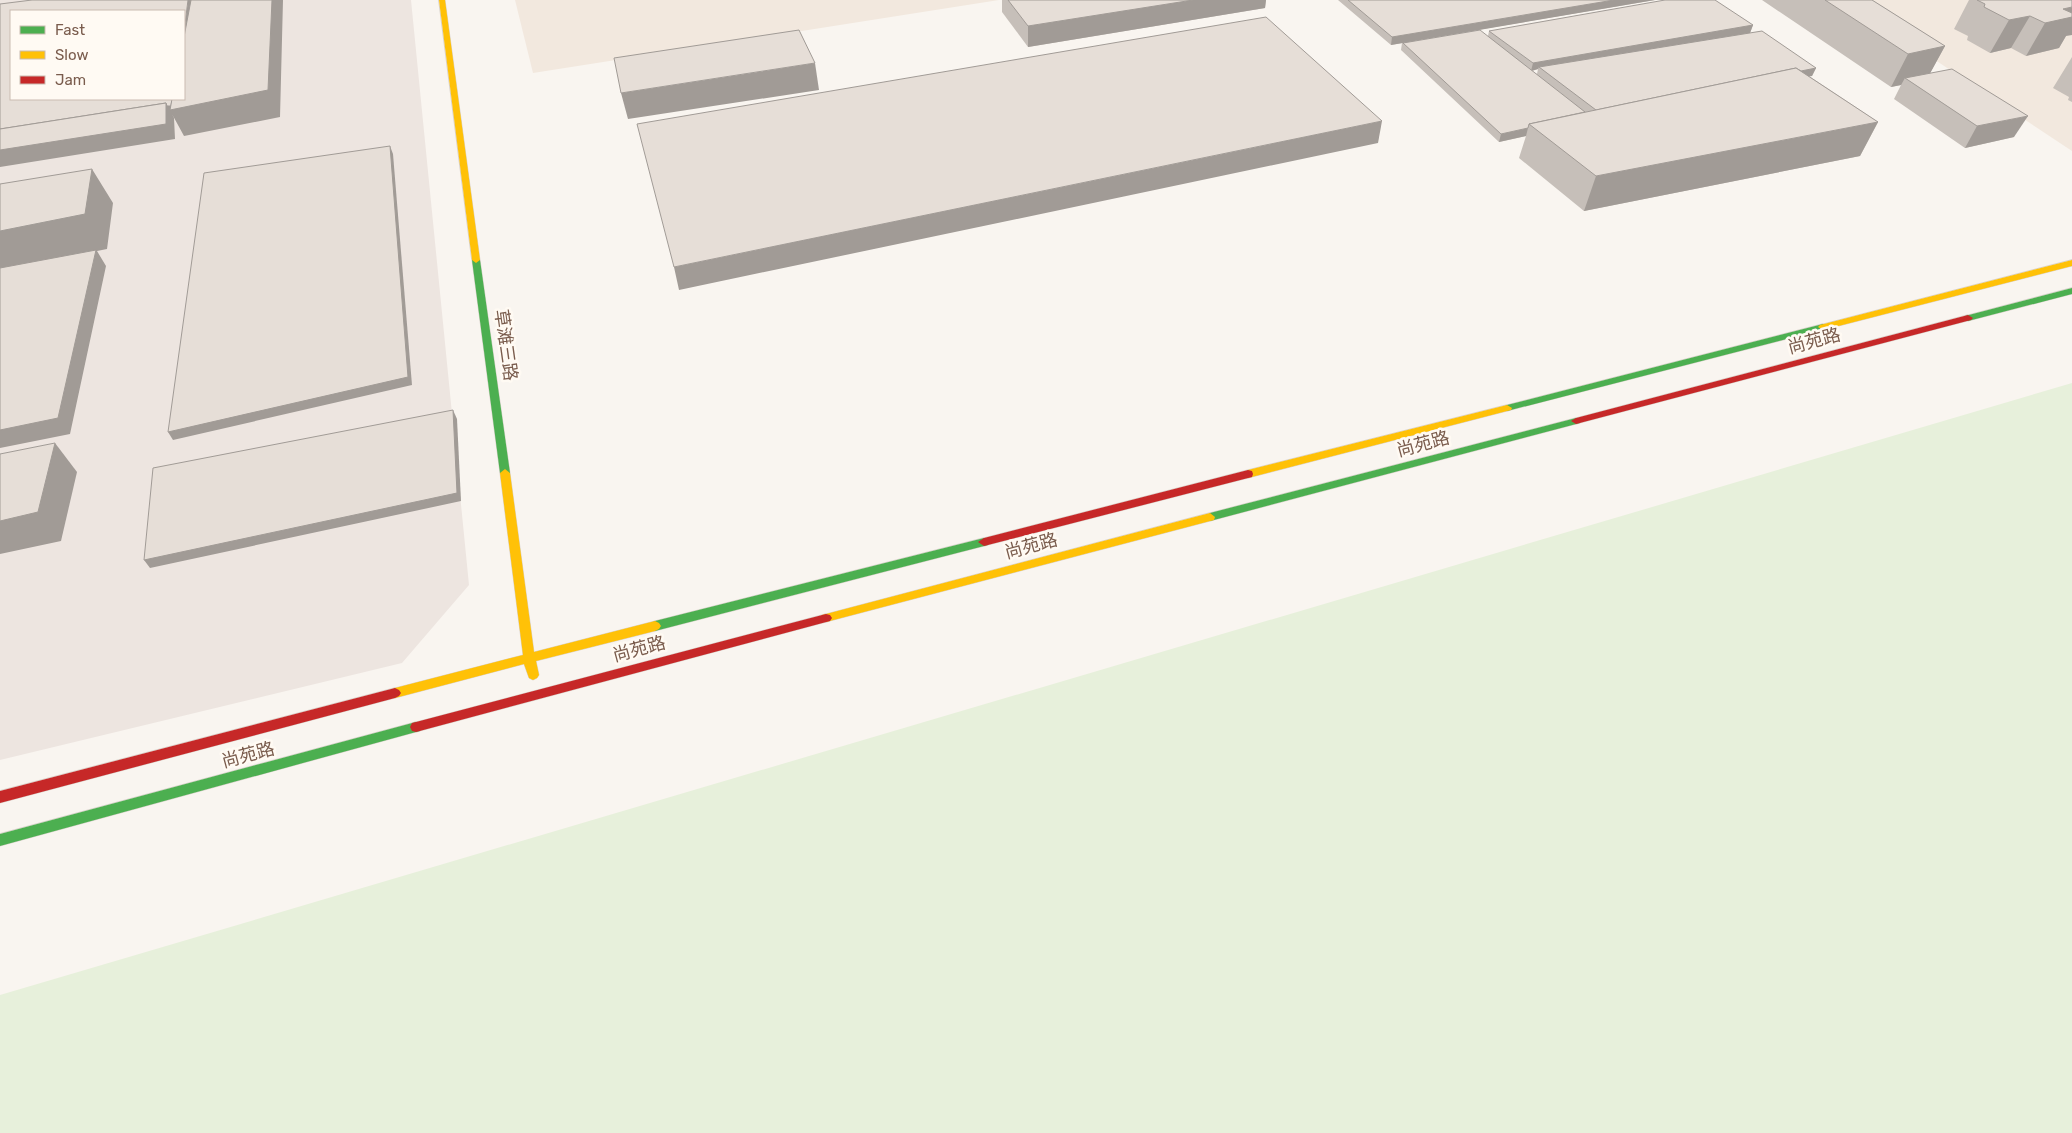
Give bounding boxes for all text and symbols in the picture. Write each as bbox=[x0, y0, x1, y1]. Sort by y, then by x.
legend bbox=[10, 10, 185, 100]
text: Fast bbox=[55, 21, 85, 39]
text: Slow bbox=[55, 46, 88, 64]
text: Jam bbox=[55, 71, 86, 89]
street label: 草滩三路 bbox=[490, 308, 522, 382]
street label: 尚苑路 bbox=[1785, 323, 1843, 359]
street label: 尚苑路 bbox=[1394, 426, 1452, 462]
street label: 尚苑路 bbox=[1002, 528, 1060, 564]
street label: 尚苑路 bbox=[610, 631, 668, 667]
street label: 尚苑路 bbox=[219, 737, 277, 773]

